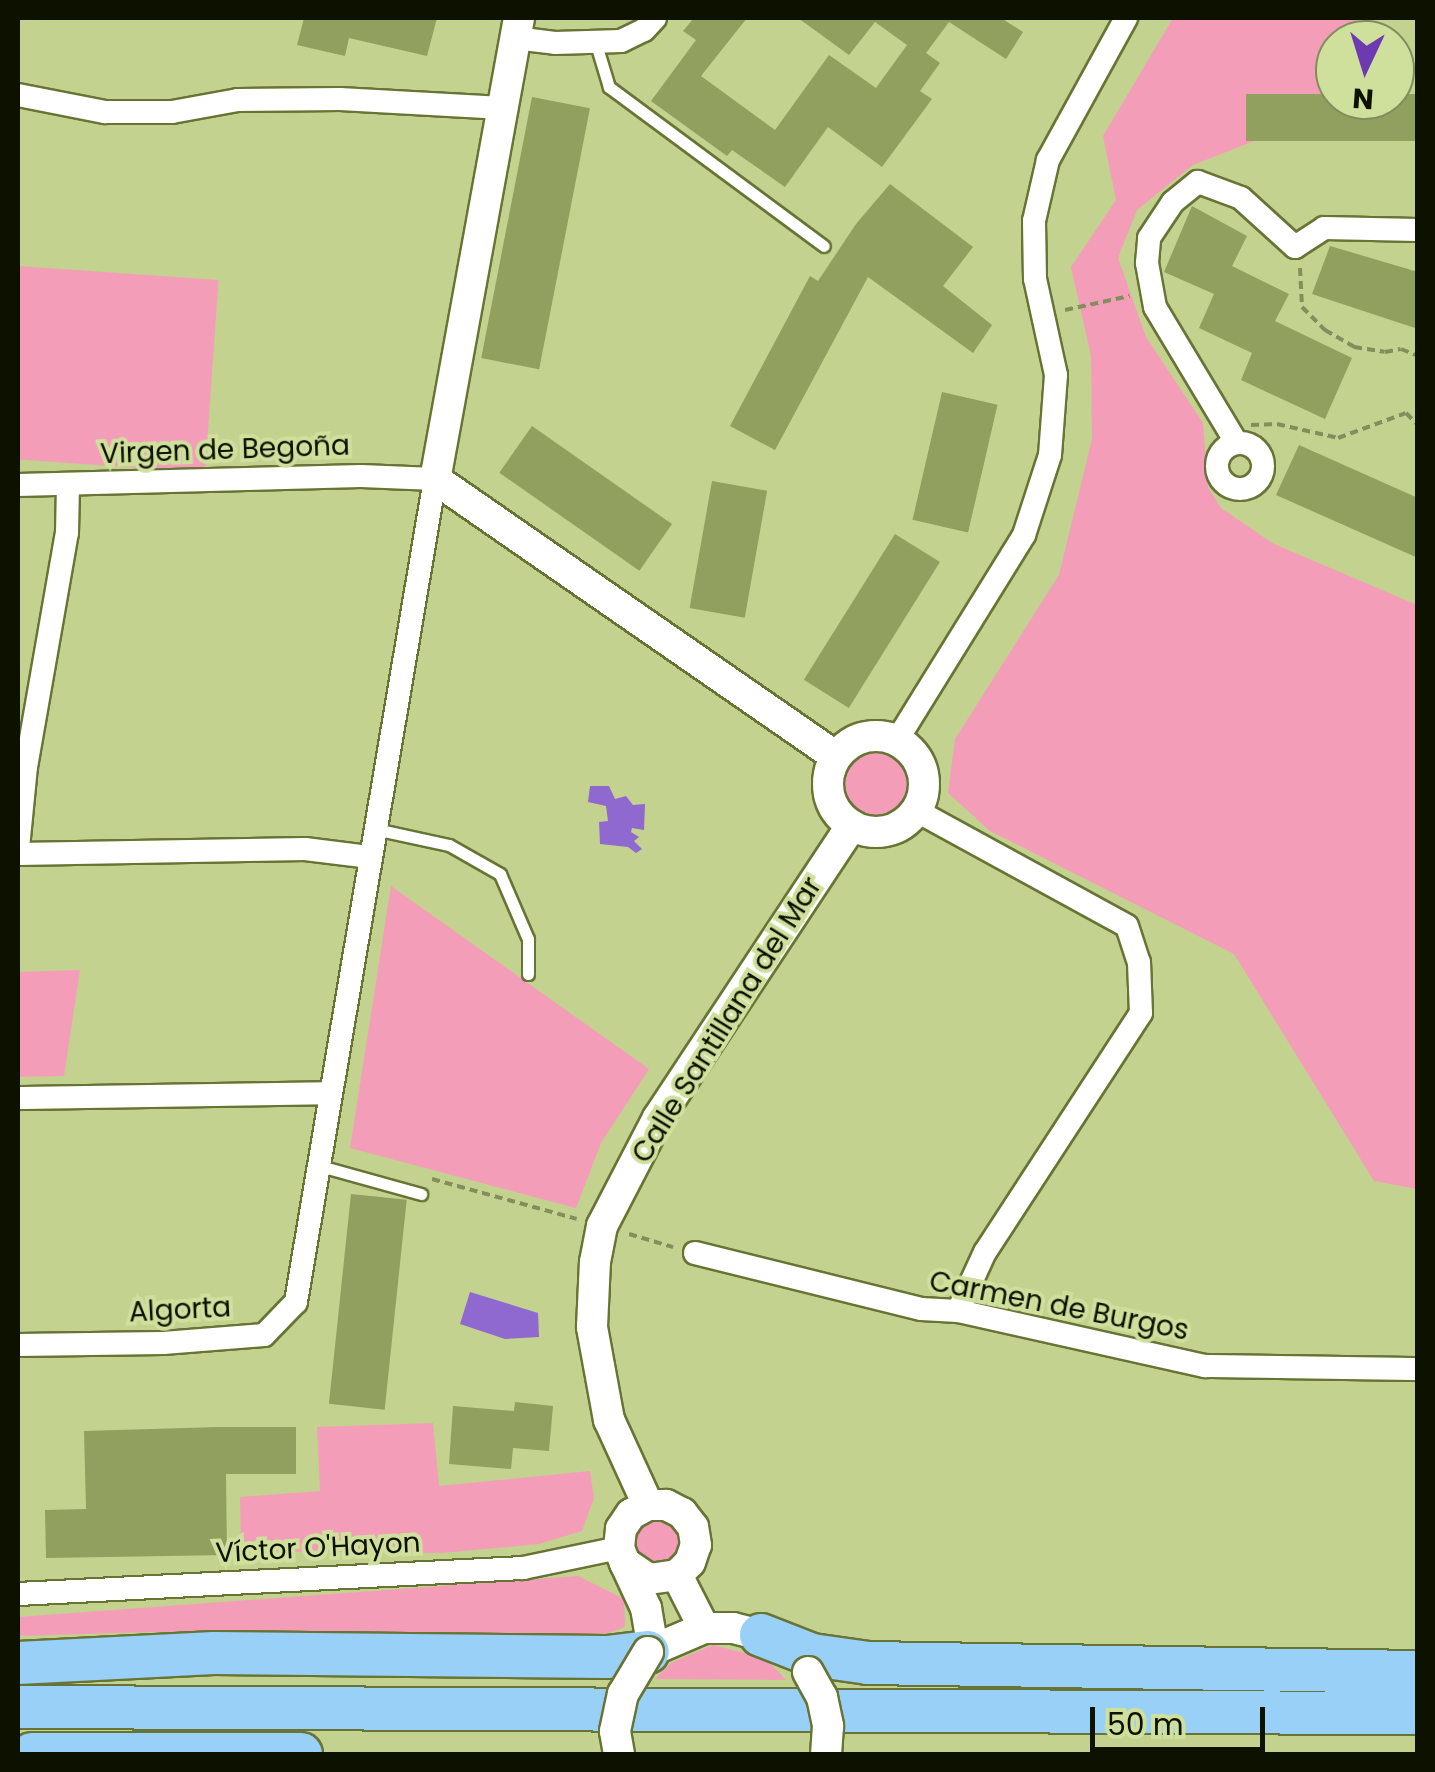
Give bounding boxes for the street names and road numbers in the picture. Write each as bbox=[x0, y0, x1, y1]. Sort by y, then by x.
street label: Virgen de Begoña bbox=[100, 429, 350, 471]
street label: Calle Santillana del Mar bbox=[625, 871, 829, 1169]
street label: Carmen de Burgos bbox=[927, 1264, 1191, 1348]
street label: Algorta bbox=[128, 1291, 232, 1329]
street label: Víctor O'Hayon bbox=[215, 1526, 421, 1570]

